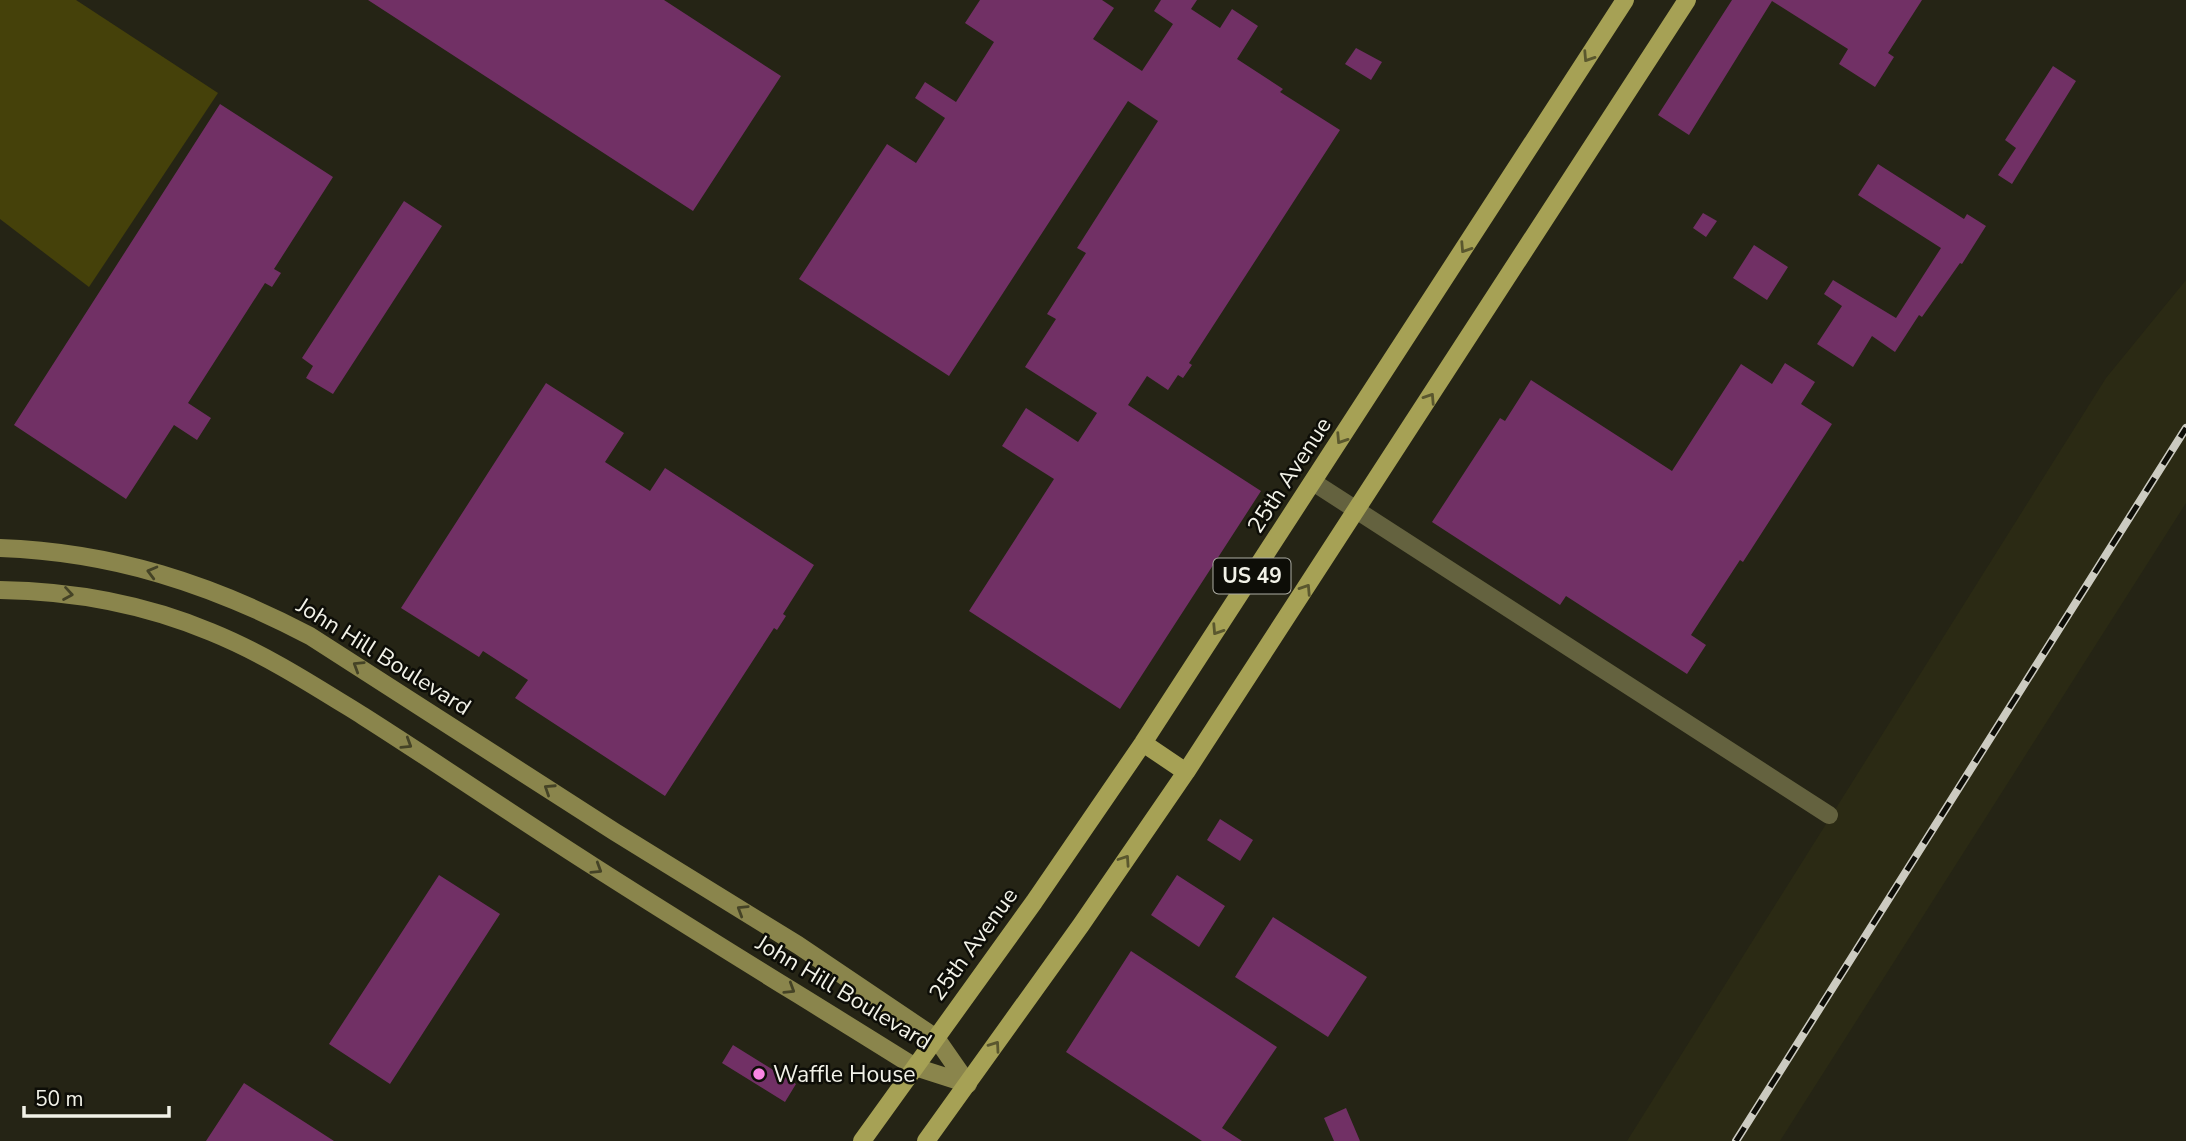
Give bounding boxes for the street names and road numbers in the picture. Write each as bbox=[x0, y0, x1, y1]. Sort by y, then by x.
street label: 25th Avenue bbox=[1240, 411, 1339, 539]
road number: US 49 bbox=[1214, 558, 1290, 594]
street label: John Hill Boulevard bbox=[290, 590, 477, 723]
street label: 25th Avenue bbox=[922, 881, 1025, 1007]
street label: John Hill Boulevard bbox=[749, 927, 937, 1057]

